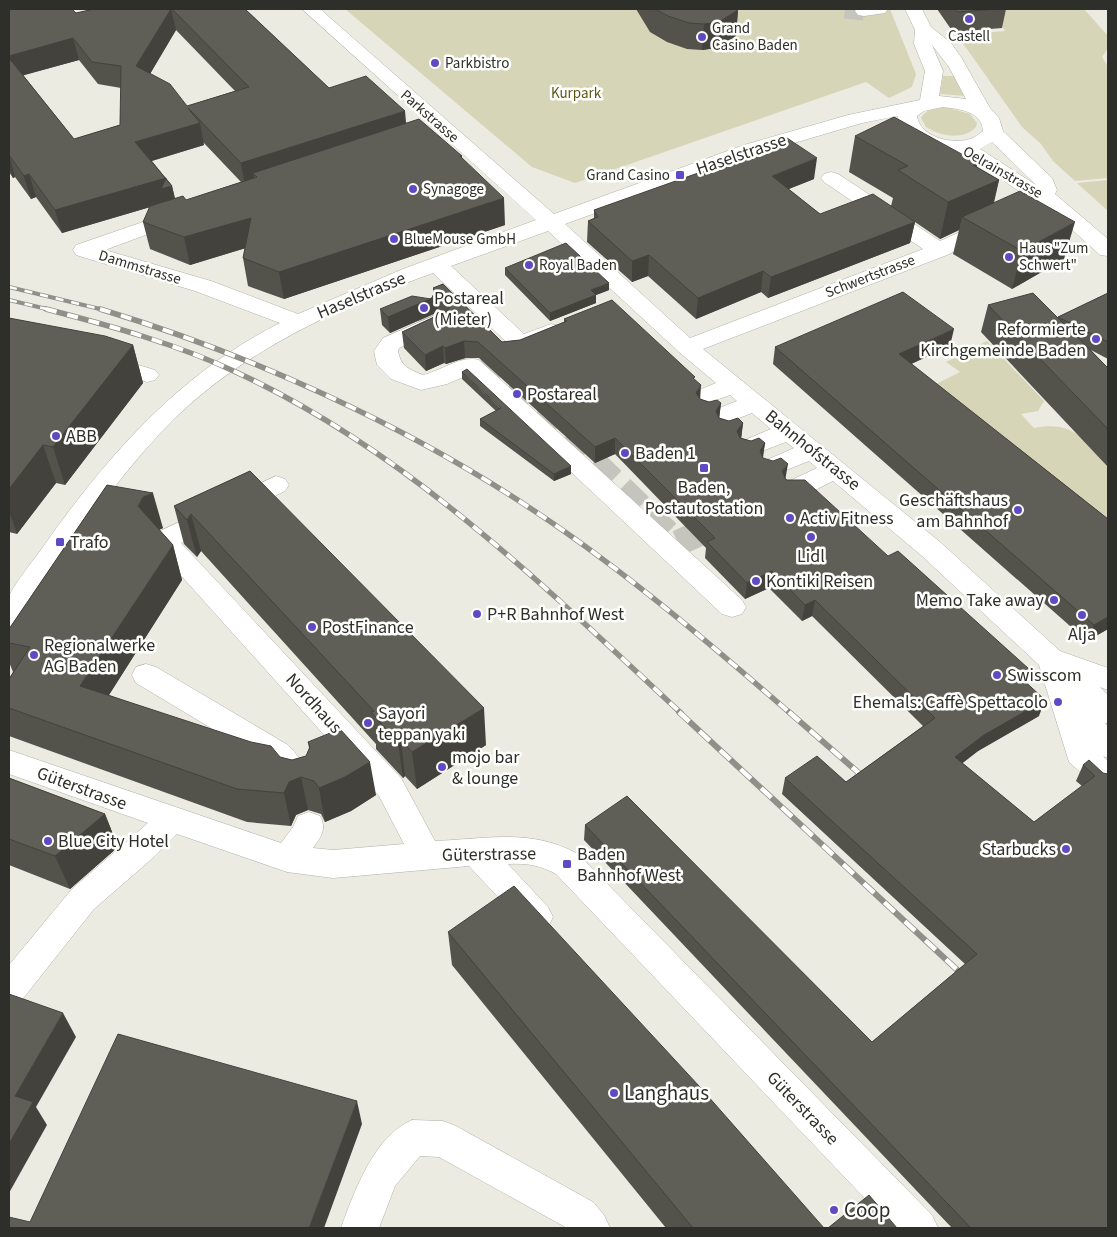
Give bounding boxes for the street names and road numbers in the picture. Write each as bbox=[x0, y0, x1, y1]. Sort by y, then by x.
street label: Parkstrasse bbox=[396, 85, 464, 148]
street label: Haselstrasse bbox=[693, 127, 790, 182]
street label: Oelrainstrasse bbox=[959, 141, 1047, 204]
street label: Dammstrasse bbox=[96, 245, 184, 290]
street label: Schwertstrasse bbox=[822, 250, 918, 303]
street label: Haselstrasse bbox=[313, 266, 409, 325]
street label: Bahnhofstrasse bbox=[760, 404, 866, 497]
street label: Nordhaus bbox=[280, 668, 348, 739]
street label: Güterstrasse bbox=[33, 761, 130, 816]
street label: Güterstrasse bbox=[442, 841, 536, 868]
street label: Güterstrasse bbox=[761, 1066, 844, 1151]

